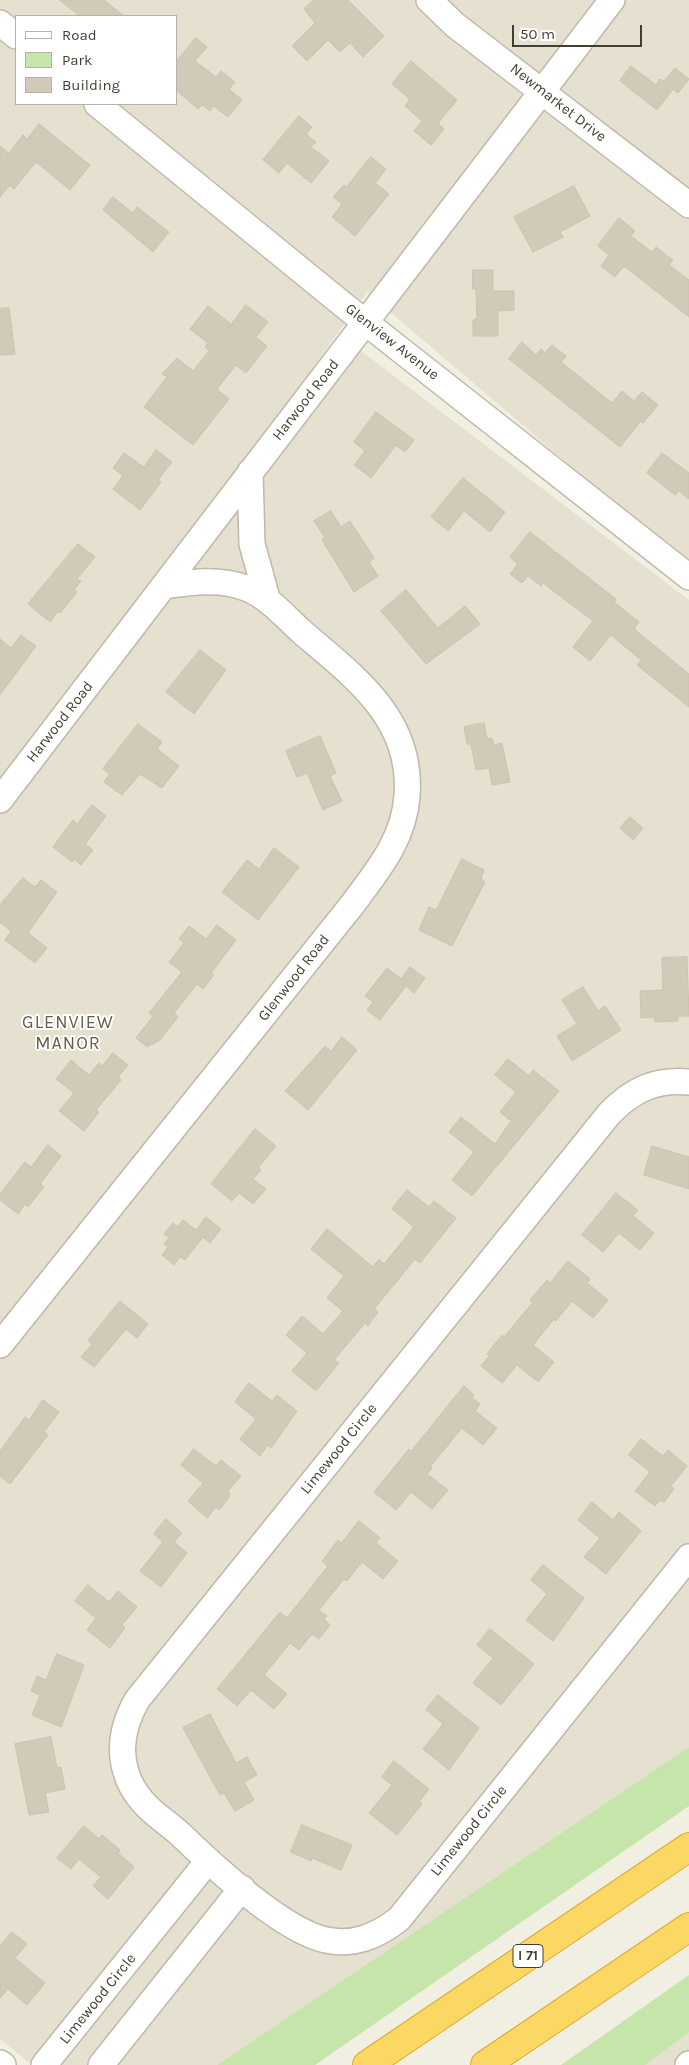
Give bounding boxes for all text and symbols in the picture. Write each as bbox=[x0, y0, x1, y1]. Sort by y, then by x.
legend bbox=[15, 15, 178, 105]
scale bar bbox=[514, 15, 644, 47]
text: 50 m bbox=[520, 25, 555, 43]
text: Road bbox=[62, 26, 97, 44]
text: Park bbox=[62, 51, 92, 69]
street label: Newmarket Drive bbox=[506, 60, 610, 146]
text: Building bbox=[62, 76, 120, 94]
street label: Glenview Avenue bbox=[341, 300, 443, 384]
street label: Harwood Road bbox=[269, 356, 343, 444]
street label: Harwood Road bbox=[23, 678, 97, 766]
street label: Glenwood Road bbox=[255, 931, 333, 1025]
district label: GLENVIEW MANOR bbox=[21, 1012, 115, 1054]
street label: Limewood Circle bbox=[297, 1400, 381, 1498]
street label: Limewood Circle bbox=[427, 1782, 511, 1880]
road number: I 71 bbox=[513, 1944, 543, 1968]
street label: Limewood Circle bbox=[56, 1950, 140, 2048]

